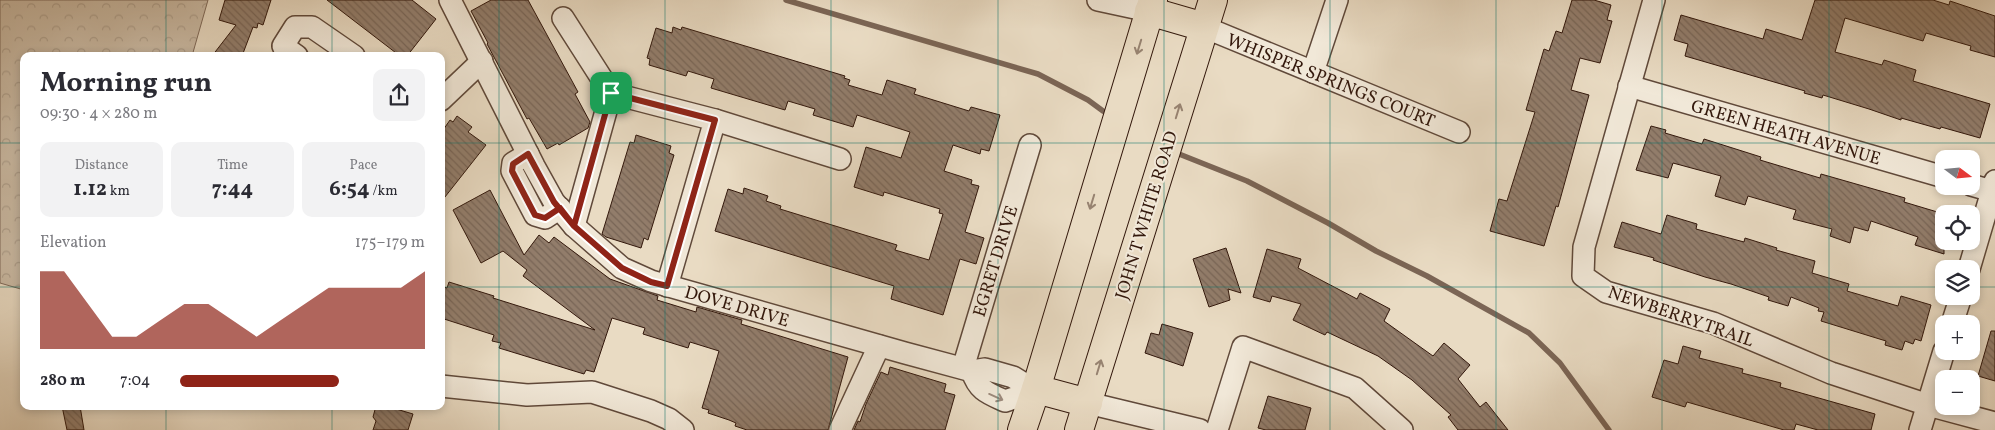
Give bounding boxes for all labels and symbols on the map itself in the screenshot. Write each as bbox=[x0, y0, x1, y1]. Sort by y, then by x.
street label: WHISPER SPRINGS COURT bbox=[1223, 28, 1439, 135]
one-way arrow bbox=[1133, 38, 1143, 54]
pin bbox=[590, 72, 632, 114]
street label: GREEN HEATH AVENUE bbox=[1688, 94, 1884, 173]
one-way arrow bbox=[1173, 103, 1183, 119]
street label: JOHN T WHITE ROAD bbox=[1110, 128, 1185, 303]
north arrow bbox=[1935, 150, 1980, 195]
one-way arrow bbox=[1086, 194, 1096, 210]
street label: EGRET DRIVE bbox=[968, 202, 1025, 320]
street label: DOVE DRIVE bbox=[681, 281, 792, 334]
street label: NEWBERRY TRAIL bbox=[1604, 281, 1757, 354]
one-way arrow bbox=[1094, 359, 1104, 375]
one-way arrow bbox=[988, 392, 1003, 402]

